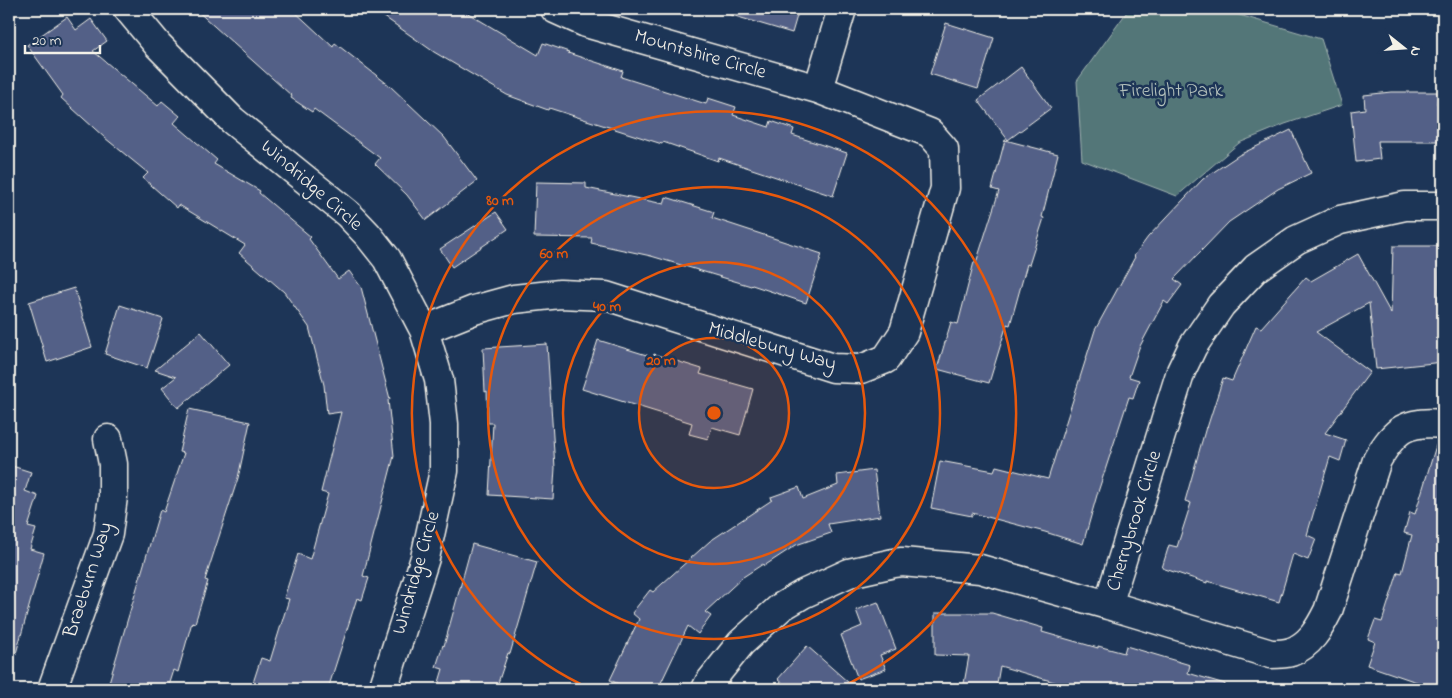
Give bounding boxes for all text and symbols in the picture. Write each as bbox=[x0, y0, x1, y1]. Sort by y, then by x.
scale bar bbox=[25, 22, 100, 54]
street label: Mountshire Circle bbox=[631, 22, 769, 88]
north arrow bbox=[1380, 22, 1430, 72]
text: 20 m bbox=[32, 30, 62, 52]
text: N bbox=[1404, 44, 1426, 59]
park label: Firelight Park bbox=[1118, 77, 1223, 107]
street label: Windridge Circle bbox=[253, 133, 369, 239]
text: 80 m bbox=[485, 190, 514, 212]
text: 60 m bbox=[539, 243, 569, 265]
text: 40 m bbox=[592, 296, 621, 318]
street label: Middlebury Way bbox=[704, 315, 840, 379]
text: 20 m bbox=[645, 350, 676, 372]
centre of rings bbox=[705, 404, 723, 422]
street label: Cherrybrook Circle bbox=[1100, 447, 1170, 595]
street label: Windridge Circle bbox=[386, 508, 449, 638]
street label: Braeburn Way bbox=[56, 519, 121, 642]

